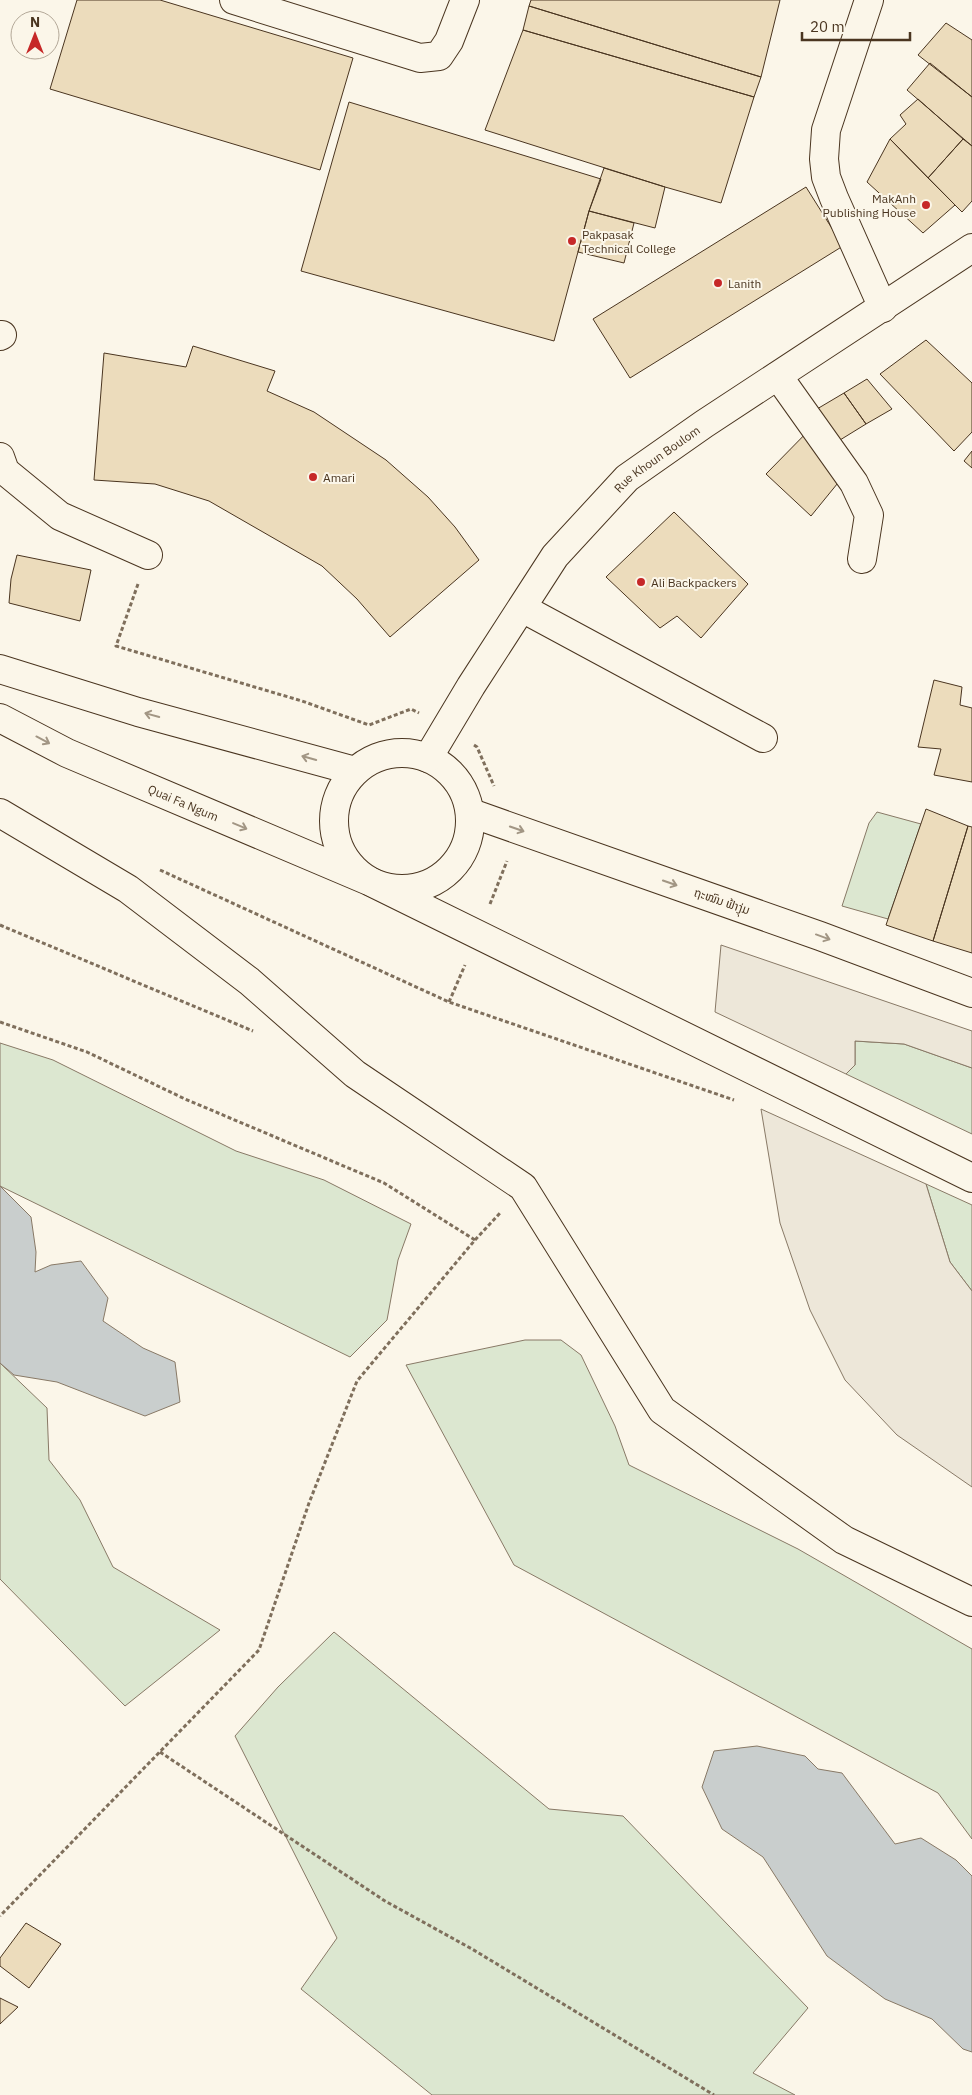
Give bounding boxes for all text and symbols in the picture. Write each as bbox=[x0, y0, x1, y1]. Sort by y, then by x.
north arrow bbox=[10, 10, 60, 60]
scale bar bbox=[802, 10, 910, 42]
text: N bbox=[30, 13, 40, 31]
text: 20 m bbox=[810, 17, 845, 36]
place label: MakAnh Publishing House bbox=[823, 191, 916, 220]
marker: MakAnh Publishing House bbox=[920, 199, 932, 211]
place label: Pakpasak Technical College bbox=[582, 227, 676, 256]
marker: Pakpasak Technical College bbox=[566, 235, 578, 247]
place label: Lanith bbox=[728, 276, 761, 291]
marker: Lanith bbox=[712, 277, 724, 289]
street label: Rue Khoun Boulom bbox=[610, 422, 703, 495]
place label: Amari bbox=[323, 470, 355, 485]
marker: Amari bbox=[307, 471, 319, 483]
place label: Ali Backpackers bbox=[651, 575, 737, 590]
marker: Ali Backpackers bbox=[635, 576, 647, 588]
one-way arrow bbox=[144, 710, 160, 720]
one-way arrow bbox=[35, 736, 50, 746]
one-way arrow bbox=[301, 752, 317, 762]
street label: Quai Fa Ngum bbox=[146, 781, 221, 824]
one-way arrow bbox=[232, 822, 247, 832]
one-way arrow bbox=[508, 825, 524, 834]
one-way arrow bbox=[662, 879, 677, 888]
street label: ຖະໝົນ ຟ້າງຸ່ມ bbox=[691, 884, 752, 920]
one-way arrow bbox=[815, 933, 830, 942]

